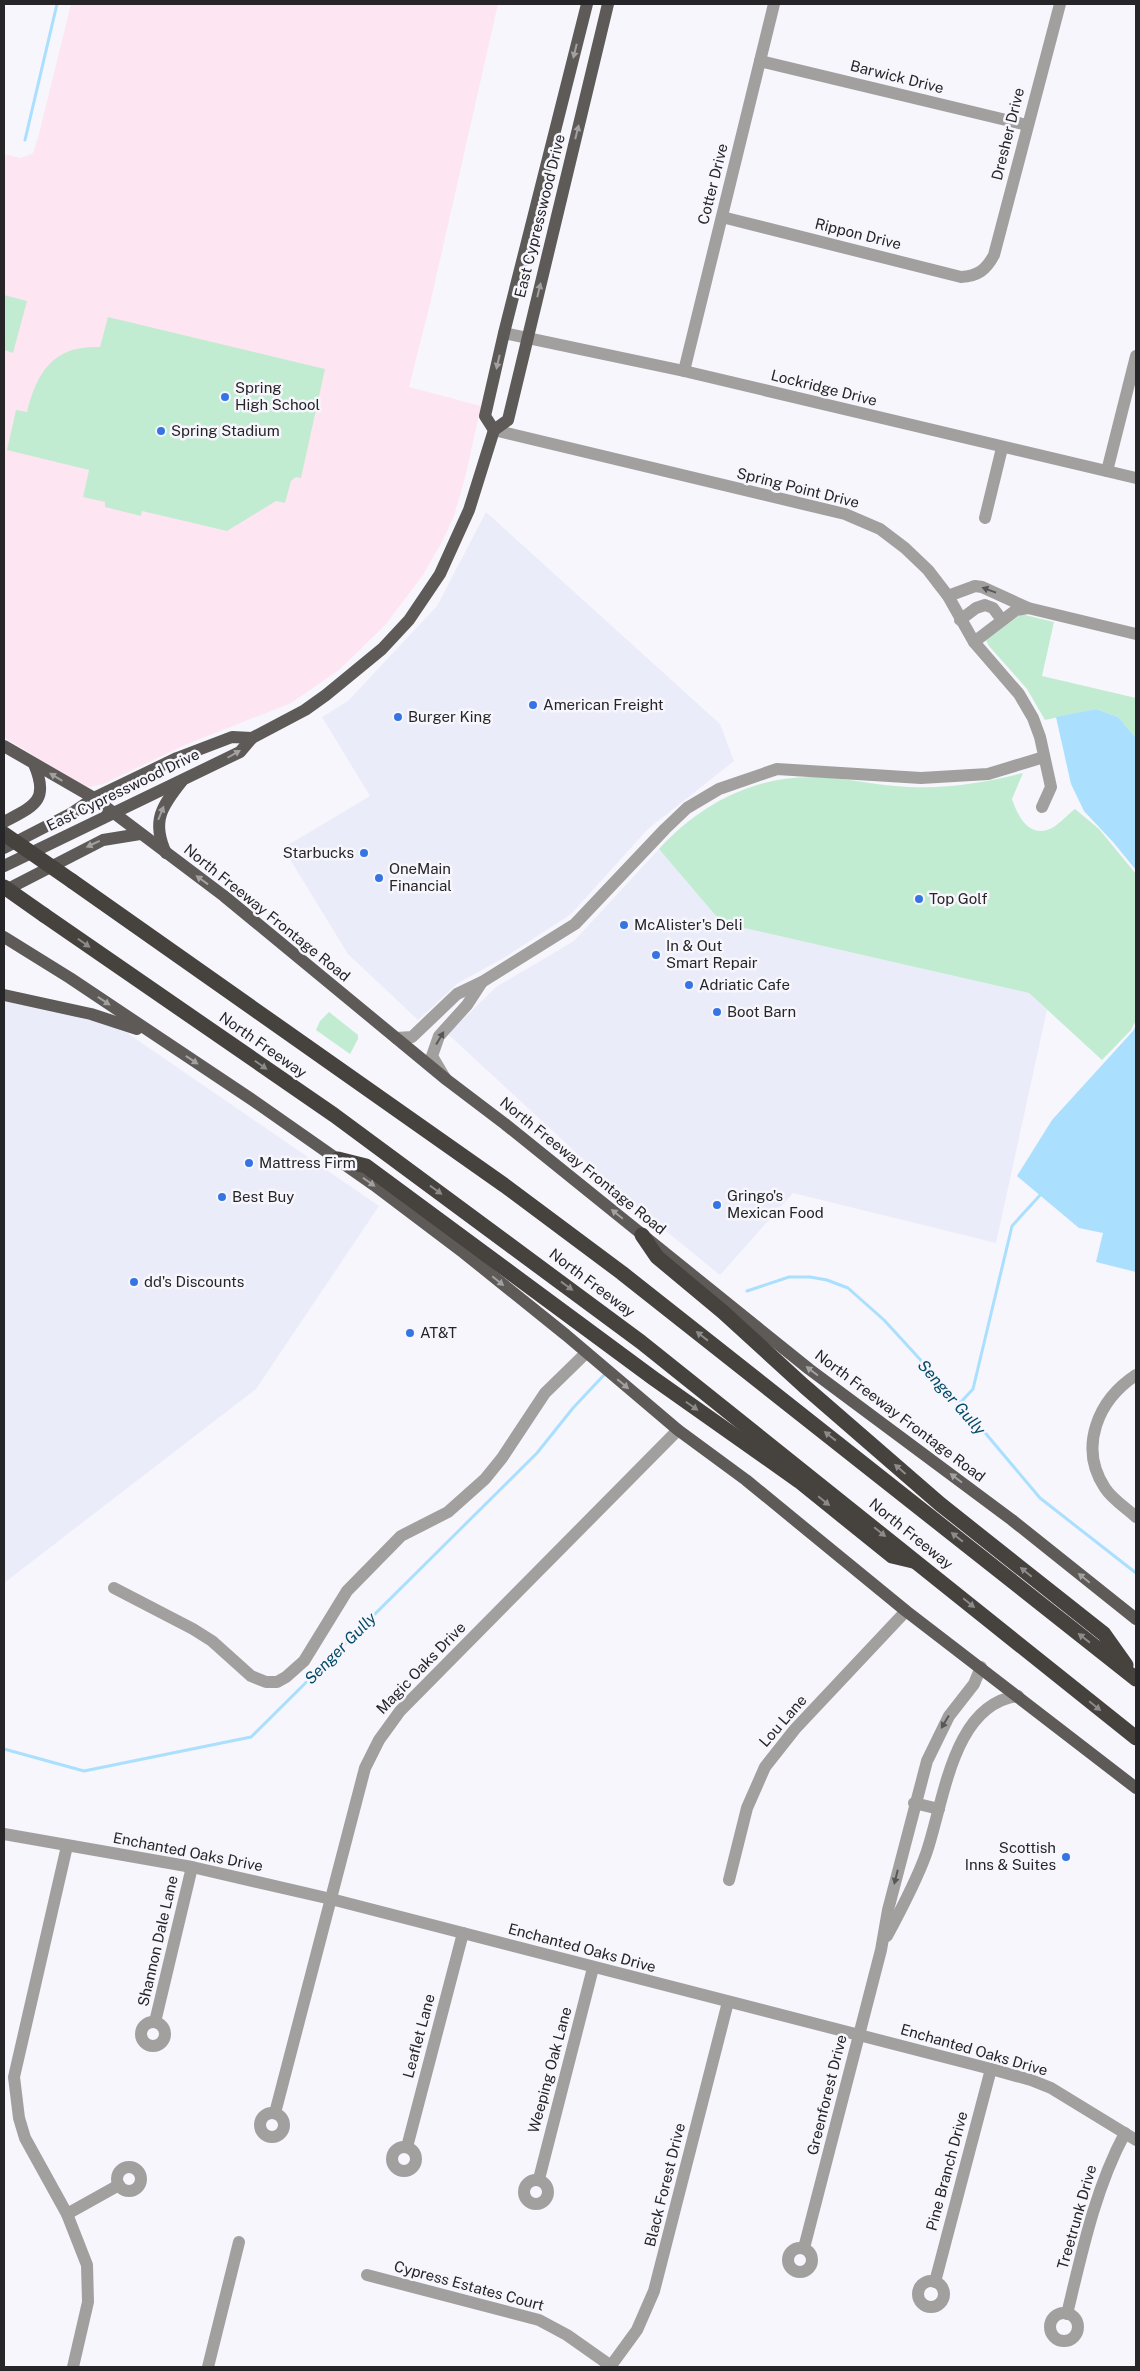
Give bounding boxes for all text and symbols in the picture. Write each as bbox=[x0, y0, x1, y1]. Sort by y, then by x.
one-way arrow bbox=[571, 44, 579, 59]
street label: Barwick Drive bbox=[849, 57, 946, 96]
street label: Dresher Drive bbox=[988, 86, 1027, 182]
one-way arrow bbox=[573, 124, 581, 139]
street label: East Cypresswood Drive bbox=[511, 132, 568, 299]
street label: Cotter Drive bbox=[694, 142, 731, 226]
street label: Rippon Drive bbox=[813, 215, 903, 252]
one-way arrow bbox=[535, 282, 543, 297]
one-way arrow bbox=[494, 354, 502, 369]
street label: Lockridge Drive bbox=[769, 366, 879, 409]
place label: Spring High School bbox=[235, 379, 320, 413]
marker: Spring High School bbox=[219, 391, 231, 403]
place label: Spring Stadium bbox=[171, 422, 280, 439]
marker: Spring Stadium bbox=[155, 425, 167, 437]
street label: Spring Point Drive bbox=[735, 464, 861, 511]
one-way arrow bbox=[981, 586, 996, 594]
place label: American Freight bbox=[543, 696, 664, 713]
marker: American Freight bbox=[527, 699, 539, 711]
place label: Burger King bbox=[408, 708, 492, 725]
marker: Burger King bbox=[392, 711, 404, 723]
street label: East Cypresswood Drive bbox=[44, 745, 202, 834]
one-way arrow bbox=[227, 750, 242, 758]
one-way arrow bbox=[50, 773, 63, 782]
one-way arrow bbox=[157, 805, 165, 820]
one-way arrow bbox=[86, 840, 100, 848]
street label: North Freeway Frontage Road bbox=[181, 840, 354, 985]
place label: Starbucks bbox=[283, 844, 354, 861]
marker: Starbucks bbox=[358, 847, 370, 859]
place label: OneMain Financial bbox=[389, 860, 452, 894]
marker: OneMain Financial bbox=[373, 872, 385, 884]
one-way arrow bbox=[195, 875, 209, 885]
place label: Top Golf bbox=[929, 890, 987, 907]
marker: Top Golf bbox=[913, 893, 925, 905]
place label: McAlister's Deli bbox=[634, 916, 743, 933]
marker: McAlister's Deli bbox=[618, 919, 630, 931]
place label: In & Out Smart Repair bbox=[666, 937, 758, 971]
one-way arrow bbox=[77, 938, 91, 948]
marker: In & Out Smart Repair bbox=[650, 949, 662, 961]
place label: Adriatic Cafe bbox=[699, 976, 790, 993]
marker: Adriatic Cafe bbox=[683, 979, 695, 991]
one-way arrow bbox=[97, 996, 111, 1006]
place label: Boot Barn bbox=[727, 1003, 796, 1020]
marker: Boot Barn bbox=[711, 1006, 723, 1018]
street label: North Freeway bbox=[216, 1008, 310, 1081]
one-way arrow bbox=[436, 1031, 445, 1044]
one-way arrow bbox=[185, 1055, 199, 1065]
one-way arrow bbox=[254, 1060, 268, 1070]
street label: North Freeway Frontage Road bbox=[497, 1093, 670, 1238]
place label: Mattress Firm bbox=[259, 1154, 356, 1171]
marker: Mattress Firm bbox=[243, 1157, 255, 1169]
one-way arrow bbox=[362, 1176, 375, 1187]
one-way arrow bbox=[429, 1185, 443, 1195]
place label: Gringo's Mexican Food bbox=[727, 1187, 824, 1221]
place label: Best Buy bbox=[232, 1188, 294, 1205]
marker: Best Buy bbox=[216, 1191, 228, 1203]
marker: Gringo's Mexican Food bbox=[711, 1199, 723, 1211]
one-way arrow bbox=[611, 1209, 624, 1220]
street label: North Freeway bbox=[546, 1245, 638, 1320]
place label: dd's Discounts bbox=[144, 1273, 244, 1290]
one-way arrow bbox=[491, 1275, 504, 1286]
marker: dd's Discounts bbox=[128, 1276, 140, 1288]
one-way arrow bbox=[560, 1281, 573, 1292]
place label: AT&T bbox=[420, 1324, 457, 1341]
marker: AT&T bbox=[404, 1327, 416, 1339]
one-way arrow bbox=[696, 1330, 709, 1341]
street label: North Freeway Frontage Road bbox=[812, 1346, 989, 1485]
water label: Senger Gully bbox=[914, 1356, 990, 1439]
one-way arrow bbox=[805, 1366, 819, 1376]
one-way arrow bbox=[616, 1379, 629, 1390]
one-way arrow bbox=[685, 1401, 699, 1411]
one-way arrow bbox=[824, 1431, 837, 1442]
one-way arrow bbox=[894, 1464, 907, 1475]
one-way arrow bbox=[950, 1473, 963, 1484]
street label: North Freeway bbox=[866, 1495, 957, 1573]
one-way arrow bbox=[817, 1496, 830, 1507]
one-way arrow bbox=[873, 1526, 886, 1537]
one-way arrow bbox=[951, 1532, 964, 1543]
one-way arrow bbox=[1020, 1567, 1033, 1578]
one-way arrow bbox=[1078, 1573, 1091, 1583]
one-way arrow bbox=[962, 1598, 975, 1609]
water label: Senger Gully bbox=[301, 1608, 381, 1688]
street label: Magic Oaks Drive bbox=[373, 1618, 469, 1717]
one-way arrow bbox=[1078, 1633, 1091, 1644]
street label: Lou Lane bbox=[756, 1691, 810, 1750]
one-way arrow bbox=[1089, 1700, 1102, 1711]
one-way arrow bbox=[941, 1716, 950, 1729]
street label: Enchanted Oaks Drive bbox=[112, 1829, 264, 1874]
place label: Scottish Inns & Suites bbox=[965, 1839, 1056, 1873]
marker: Scottish Inns & Suites bbox=[1060, 1851, 1072, 1863]
one-way arrow bbox=[892, 1869, 900, 1884]
street label: Shannon Dale Lane bbox=[134, 1874, 181, 2008]
street label: Enchanted Oaks Drive bbox=[506, 1920, 658, 1975]
street label: Leaflet Lane bbox=[399, 1992, 438, 2080]
street label: Weeping Oak Lane bbox=[524, 2005, 575, 2135]
street label: Enchanted Oaks Drive bbox=[899, 2020, 1050, 2079]
street label: Greenforest Drive bbox=[803, 2033, 850, 2157]
street label: Pine Branch Drive bbox=[922, 2109, 971, 2232]
street label: Black Forest Drive bbox=[641, 2121, 688, 2249]
street label: Treetrunk Drive bbox=[1053, 2163, 1100, 2271]
street label: Cypress Estates Court bbox=[392, 2257, 546, 2314]

